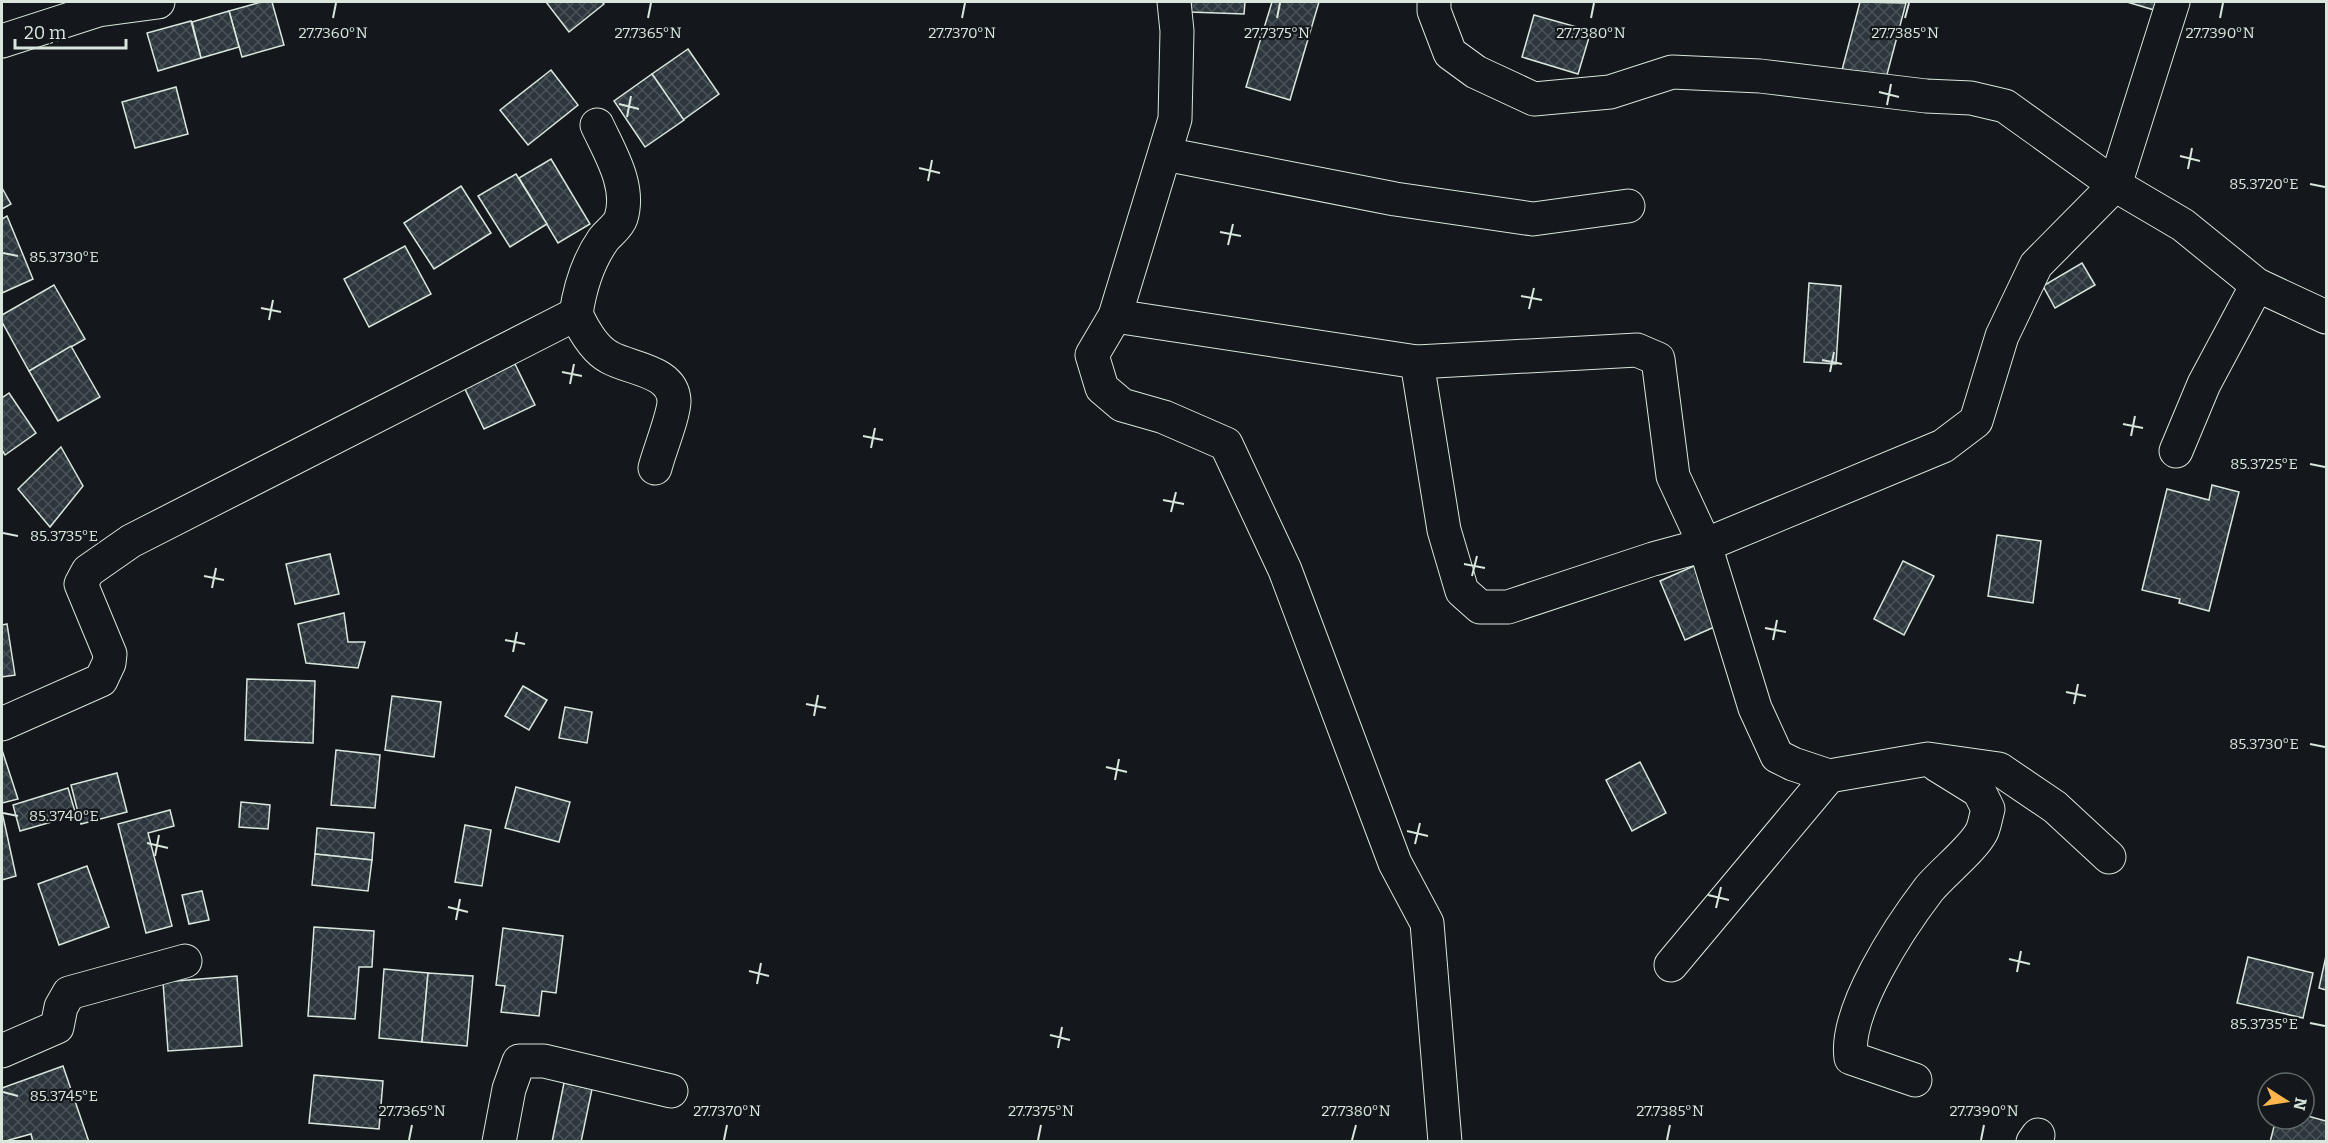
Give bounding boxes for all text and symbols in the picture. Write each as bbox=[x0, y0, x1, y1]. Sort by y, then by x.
scale bar bbox=[15, 12, 126, 50]
text: 20 m bbox=[24, 22, 66, 44]
text: 27.7360°N bbox=[298, 24, 368, 42]
text: 27.7365°N bbox=[614, 24, 682, 42]
text: 27.7370°N bbox=[928, 24, 996, 42]
text: 27.7375°N bbox=[1244, 24, 1310, 42]
text: 27.7380°N bbox=[1556, 24, 1626, 42]
text: 27.7385°N bbox=[1871, 24, 1939, 42]
text: 27.7390°N bbox=[2185, 24, 2255, 42]
text: 85.3720°E bbox=[2229, 175, 2299, 193]
text: 85.3730°E bbox=[29, 248, 99, 266]
text: 85.3725°E bbox=[2230, 455, 2298, 473]
text: 85.3735°E bbox=[30, 527, 98, 545]
text: 85.3730°E bbox=[2229, 735, 2299, 753]
text: 85.3740°E bbox=[29, 807, 99, 825]
text: 85.3735°E bbox=[2230, 1015, 2298, 1033]
north arrow bbox=[2256, 1071, 2316, 1131]
text: 85.3745°E bbox=[30, 1087, 98, 1105]
text: N bbox=[2290, 1096, 2311, 1112]
text: 27.7365°N bbox=[378, 1102, 446, 1120]
text: 27.7370°N bbox=[693, 1102, 761, 1120]
text: 27.7375°N bbox=[1008, 1102, 1074, 1120]
text: 27.7380°N bbox=[1321, 1102, 1391, 1120]
text: 27.7385°N bbox=[1636, 1102, 1704, 1120]
text: 27.7390°N bbox=[1949, 1102, 2019, 1120]

